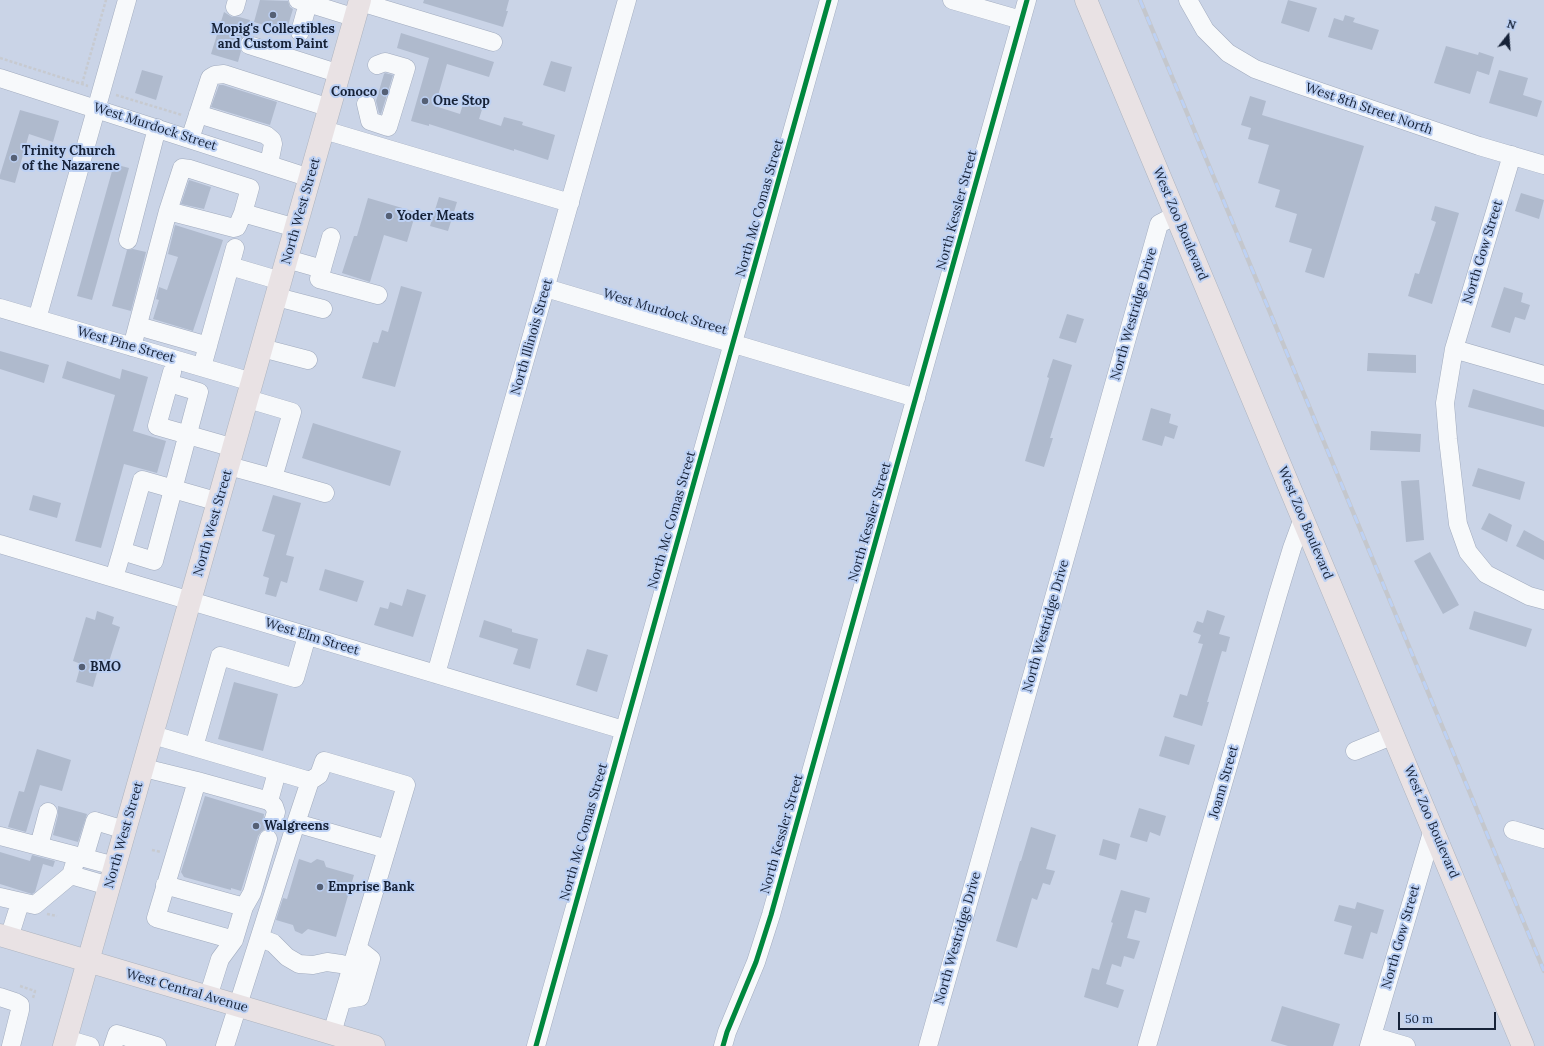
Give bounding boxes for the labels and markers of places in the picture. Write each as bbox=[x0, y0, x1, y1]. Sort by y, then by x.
marker: Mopig's Collectibles and Custom Paint bbox=[268, 10, 278, 20]
place label: Mopig's Collectibles and Custom Paint bbox=[211, 21, 335, 52]
place label: Conoco bbox=[331, 84, 377, 100]
marker: Conoco bbox=[380, 87, 390, 97]
place label: One Stop bbox=[433, 93, 490, 109]
marker: One Stop bbox=[420, 96, 430, 106]
place label: Trinity Church of the Nazarene bbox=[22, 143, 120, 174]
marker: Trinity Church of the Nazarene bbox=[9, 153, 19, 163]
place label: Yoder Meats bbox=[397, 208, 474, 224]
marker: Yoder Meats bbox=[384, 211, 394, 221]
place label: BMO bbox=[90, 659, 121, 675]
marker: BMO bbox=[77, 662, 87, 672]
place label: Walgreens bbox=[264, 818, 329, 834]
marker: Walgreens bbox=[251, 821, 261, 831]
place label: Emprise Bank bbox=[328, 879, 414, 895]
marker: Emprise Bank bbox=[315, 882, 325, 892]

